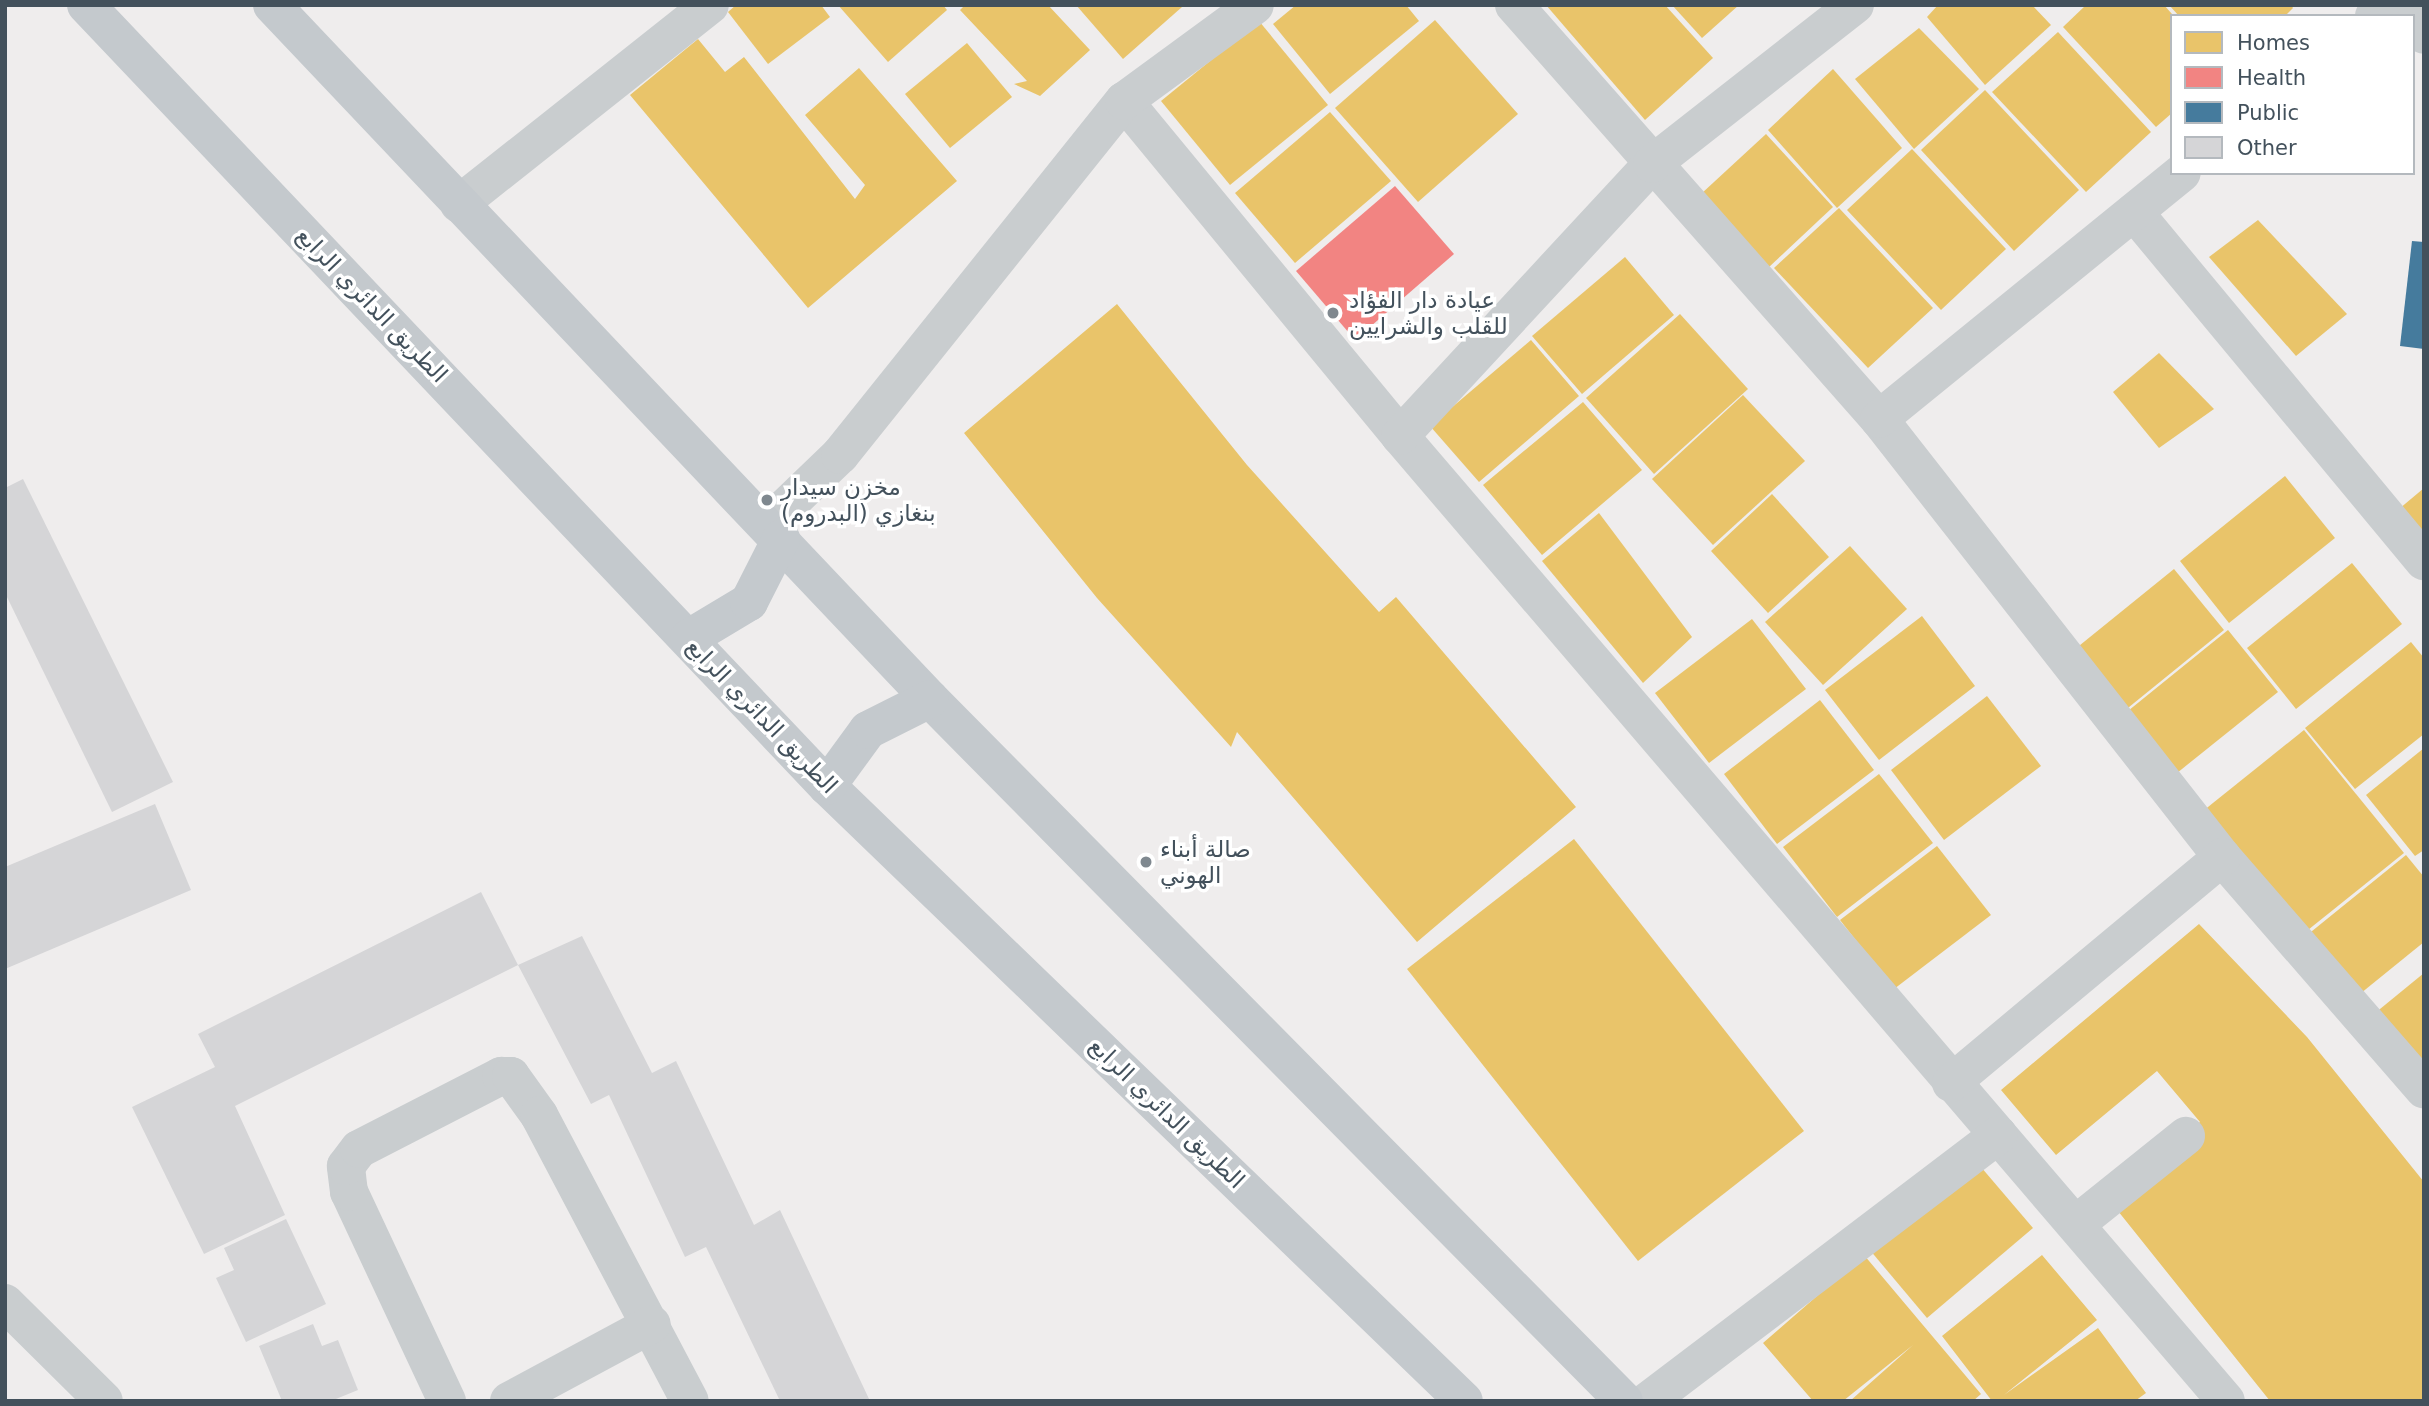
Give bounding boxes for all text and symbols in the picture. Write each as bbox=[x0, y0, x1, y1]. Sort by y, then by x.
legend bbox=[2170, 14, 2415, 175]
text: Homes bbox=[2237, 31, 2310, 55]
text: Health bbox=[2237, 66, 2306, 90]
text: Public bbox=[2237, 101, 2299, 125]
text: Other bbox=[2237, 136, 2297, 160]
street label: الطريق الدائري الرابع bbox=[291, 222, 453, 388]
place label: عيادة دار الفؤاد للقلب والشرايين bbox=[1349, 286, 1508, 340]
marker: عيادة دار الفؤاد للقلب والشرايين bbox=[1323, 303, 1343, 323]
place label: مخزن سيدار بنغازي (البدروم) bbox=[781, 473, 936, 527]
marker: مخزن سيدار بنغازي (البدروم) bbox=[759, 492, 775, 508]
street label: الطريق الدائري الرابع bbox=[681, 633, 843, 799]
place label: صالة أبناء الهوني bbox=[1160, 835, 1251, 889]
marker: صالة أبناء الهوني bbox=[1138, 854, 1154, 870]
street label: الطريق الدائري الرابع bbox=[1084, 1032, 1250, 1194]

